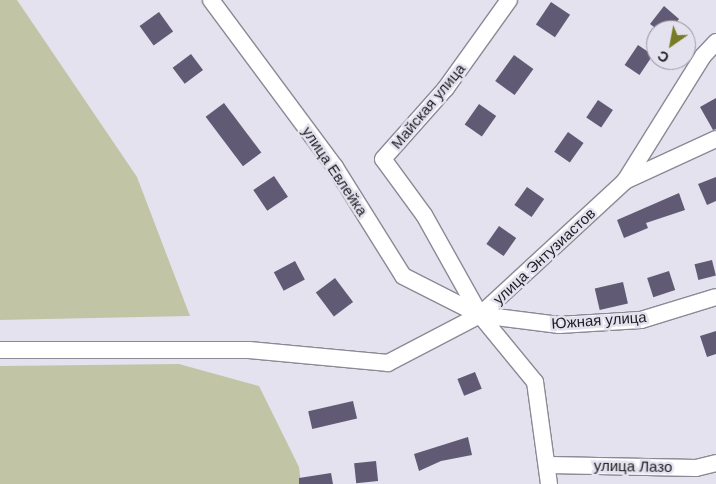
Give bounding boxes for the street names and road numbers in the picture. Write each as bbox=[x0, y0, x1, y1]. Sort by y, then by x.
street label: Майская улица bbox=[387, 60, 469, 152]
street label: улица Евлейка bbox=[299, 123, 371, 219]
street label: улица Энтузиастов bbox=[489, 204, 599, 308]
street label: Южная улица bbox=[551, 308, 647, 332]
street label: улица Лазо bbox=[594, 456, 672, 476]

